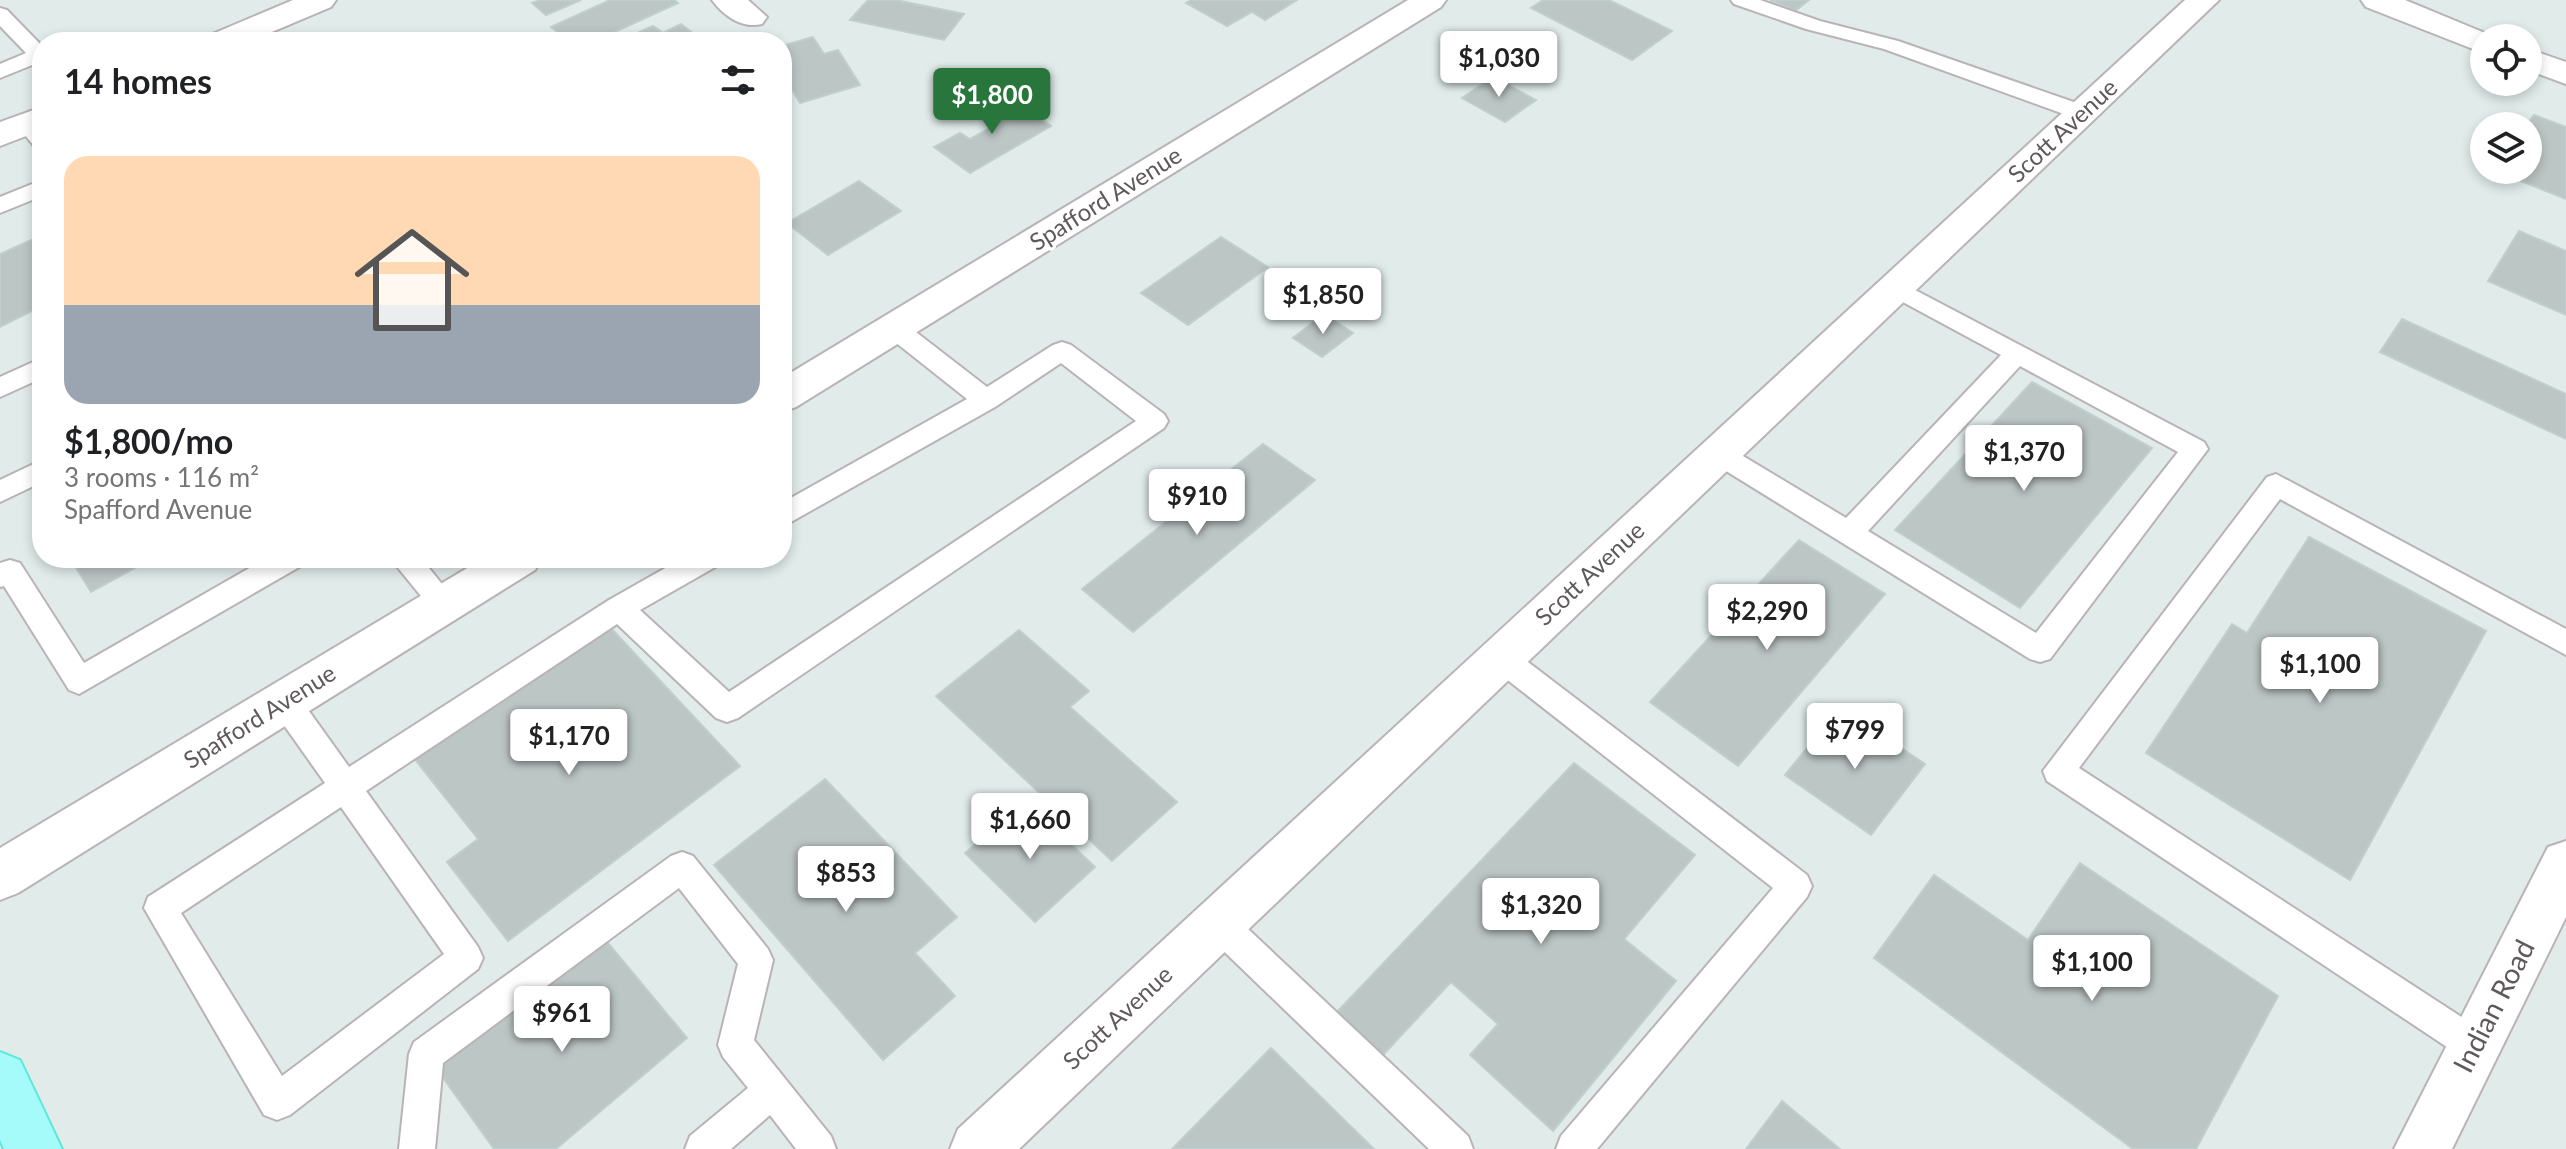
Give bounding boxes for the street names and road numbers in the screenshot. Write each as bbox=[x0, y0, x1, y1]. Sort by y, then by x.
street label: Scott Avenue bbox=[2001, 72, 2123, 188]
street label: Spafford Avenue bbox=[1024, 139, 1187, 256]
street label: Scott Avenue bbox=[1528, 515, 1650, 631]
street label: Spafford Avenue bbox=[178, 657, 341, 774]
street label: Indian Road bbox=[2445, 933, 2541, 1078]
street label: Scott Avenue bbox=[1056, 959, 1178, 1075]

